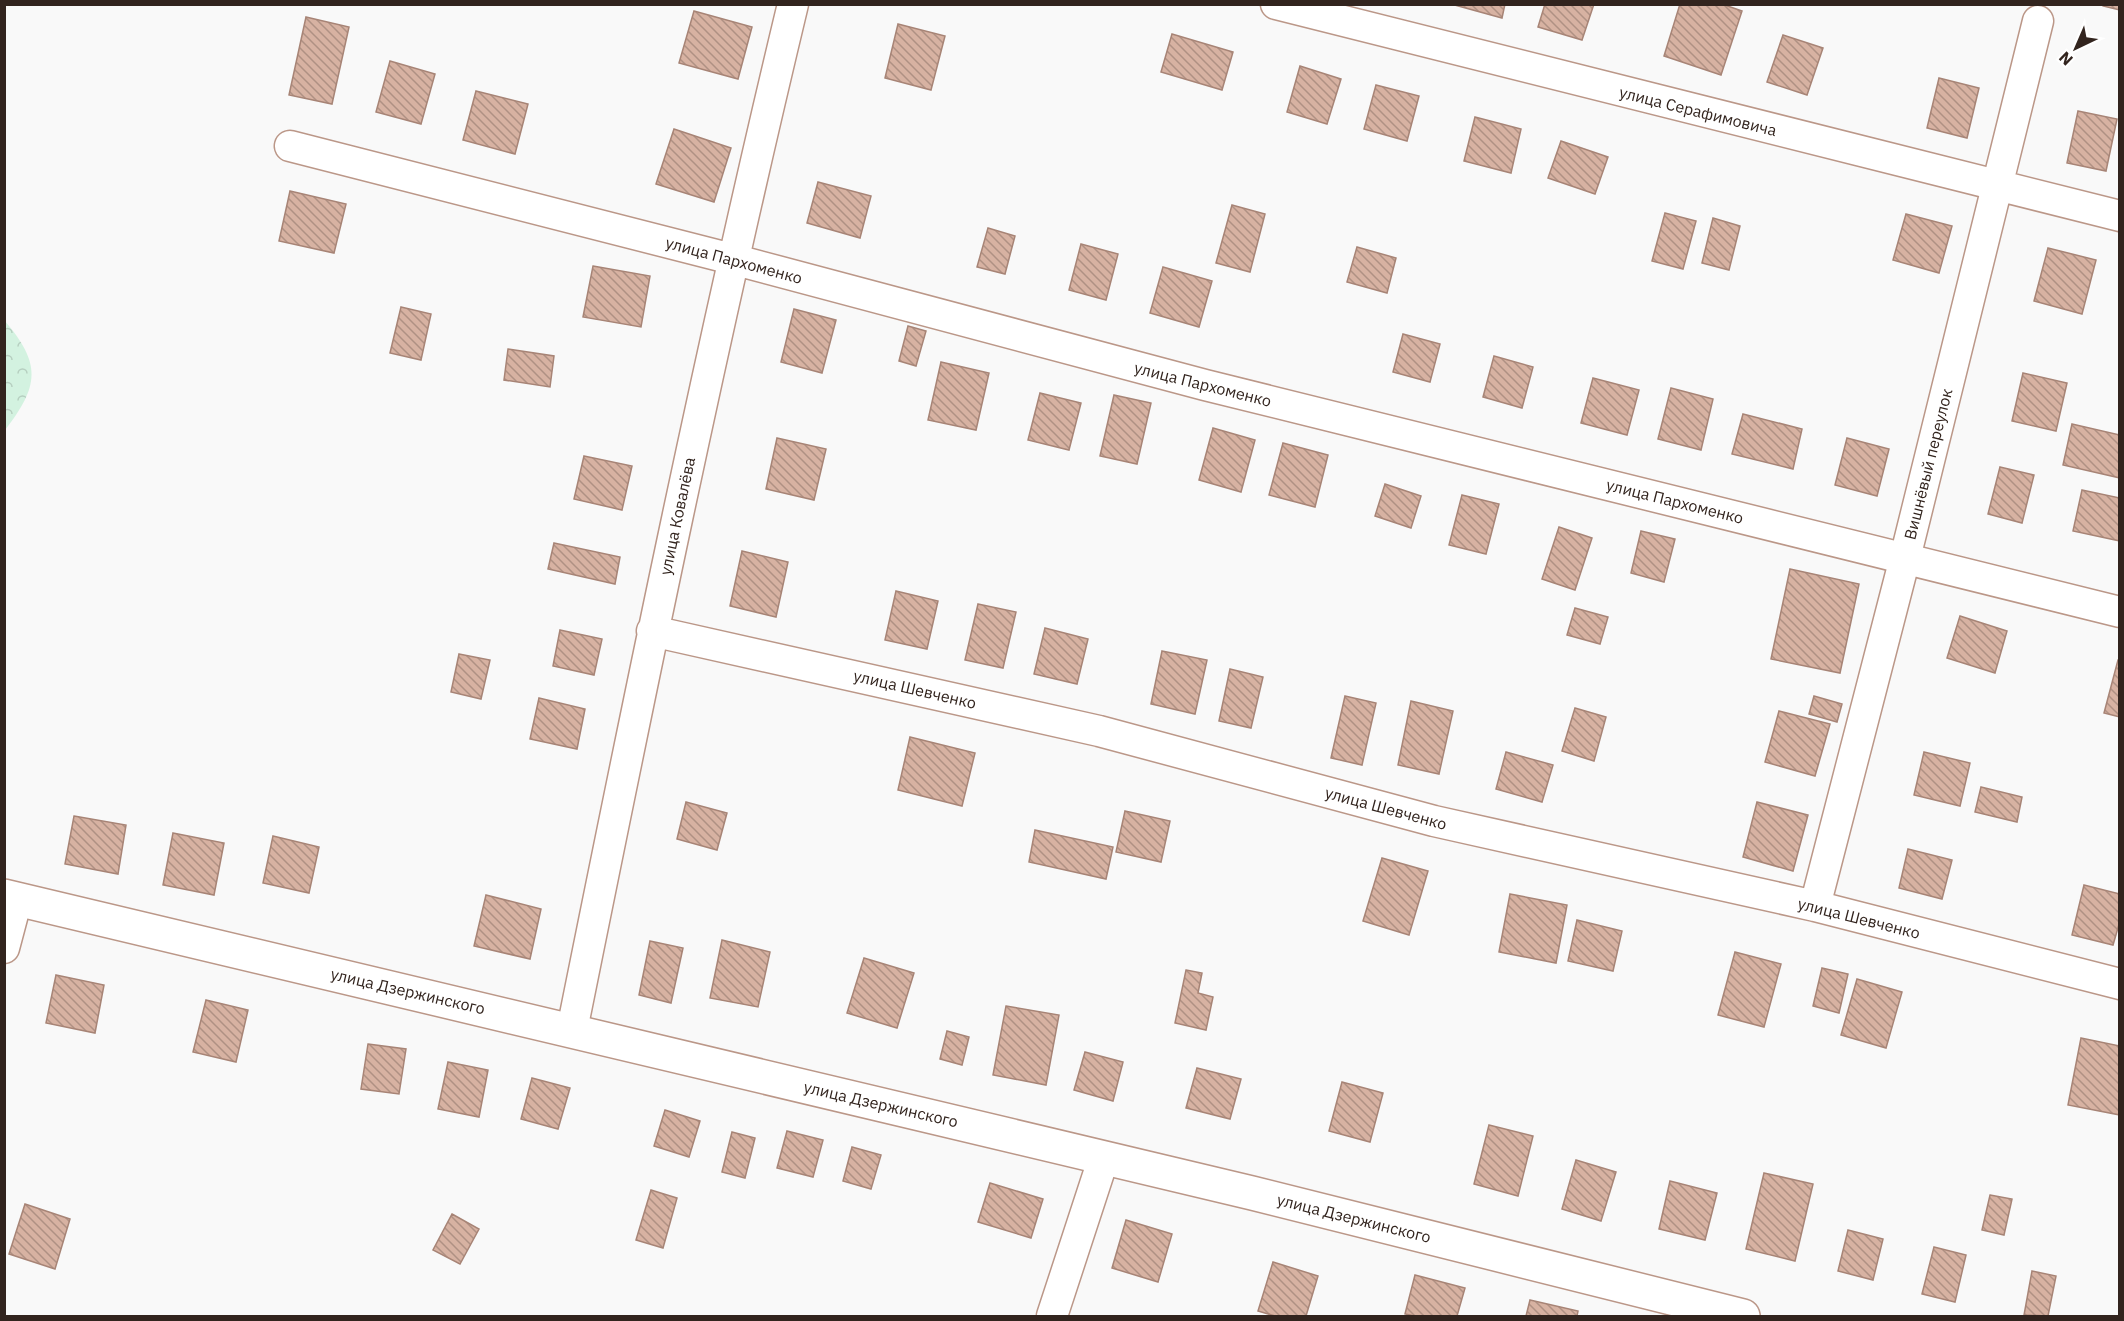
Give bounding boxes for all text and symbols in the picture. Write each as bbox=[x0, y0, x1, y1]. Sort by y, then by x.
north arrow bbox=[2046, 18, 2106, 78]
text: N bbox=[2054, 48, 2077, 70]
street label: улица Серафимовича bbox=[1617, 82, 1779, 140]
street label: улица Пархоменко bbox=[664, 232, 804, 288]
street label: улица Пархоменко bbox=[1132, 357, 1274, 411]
street label: Вишнёвый переулок bbox=[1900, 386, 1956, 542]
street label: улица Ковалёва bbox=[655, 455, 699, 577]
street label: улица Пархоменко bbox=[1604, 474, 1746, 528]
street label: улица Шевченко bbox=[852, 665, 978, 713]
street label: улица Шевченко bbox=[1323, 782, 1449, 834]
street label: улица Шевченко bbox=[1796, 893, 1922, 943]
street label: улица Дзержинского bbox=[329, 963, 487, 1019]
street label: улица Дзержинского bbox=[802, 1076, 960, 1132]
street label: улица Дзержинского bbox=[1275, 1189, 1433, 1247]

